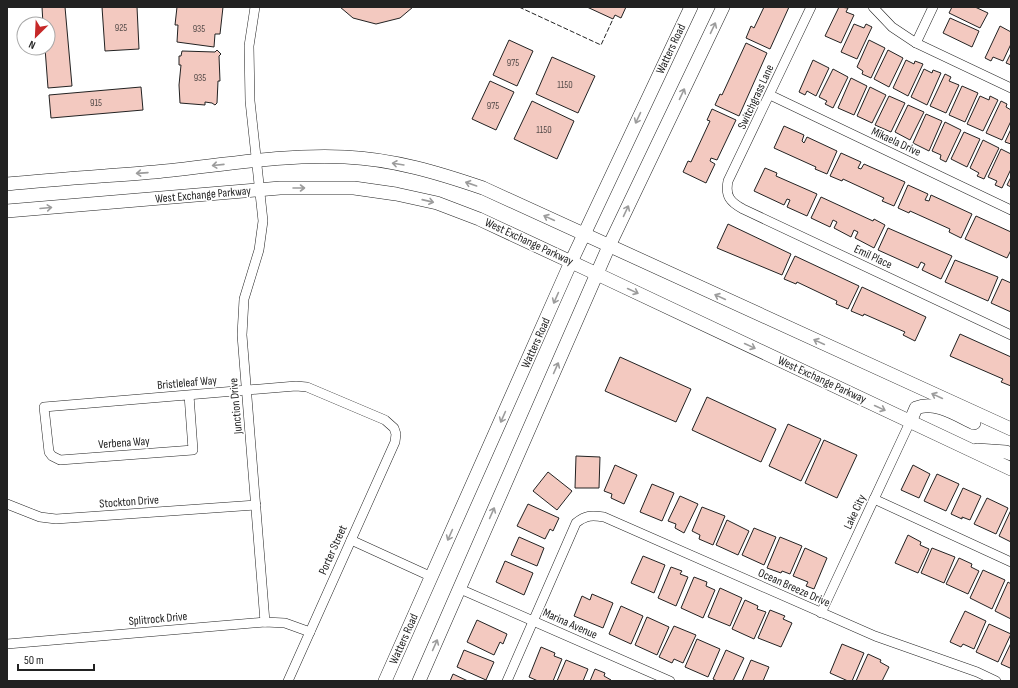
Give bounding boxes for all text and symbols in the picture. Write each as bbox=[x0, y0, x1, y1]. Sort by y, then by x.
north arrow bbox=[16, 16, 56, 56]
house number: 925 bbox=[115, 22, 127, 34]
street label: Watters Road bbox=[653, 22, 689, 76]
house number: 935 bbox=[193, 23, 205, 35]
one-way arrow bbox=[710, 23, 717, 35]
text: N bbox=[27, 37, 37, 52]
house number: 975 bbox=[507, 57, 519, 69]
street label: Switchgrass Lane bbox=[734, 62, 778, 132]
house number: 935 bbox=[194, 72, 206, 84]
house number: 1150 bbox=[557, 79, 573, 91]
one-way arrow bbox=[679, 88, 686, 100]
house number: 915 bbox=[90, 97, 102, 109]
house number: 975 bbox=[487, 100, 499, 112]
one-way arrow bbox=[634, 112, 642, 124]
house number: 1150 bbox=[536, 124, 552, 136]
street label: Mikaela Drive bbox=[869, 124, 923, 160]
one-way arrow bbox=[392, 160, 405, 168]
one-way arrow bbox=[212, 161, 225, 168]
one-way arrow bbox=[136, 169, 149, 176]
one-way arrow bbox=[465, 180, 478, 187]
street label: West Exchange Parkway bbox=[155, 183, 252, 207]
one-way arrow bbox=[292, 184, 305, 192]
one-way arrow bbox=[421, 198, 434, 206]
one-way arrow bbox=[39, 204, 52, 211]
one-way arrow bbox=[623, 206, 630, 218]
one-way arrow bbox=[543, 214, 555, 221]
street label: West Exchange Parkway bbox=[482, 215, 576, 269]
street label: Emil Place bbox=[851, 242, 895, 272]
one-way arrow bbox=[626, 288, 638, 295]
one-way arrow bbox=[551, 291, 559, 303]
one-way arrow bbox=[715, 293, 727, 300]
street label: Watters Road bbox=[518, 315, 554, 371]
one-way arrow bbox=[813, 338, 825, 345]
one-way arrow bbox=[744, 343, 756, 350]
street label: West Exchange Parkway bbox=[775, 353, 869, 407]
one-way arrow bbox=[553, 362, 561, 374]
street label: Bristleleaf Way bbox=[157, 373, 218, 393]
street label: Junction Drive bbox=[226, 377, 246, 436]
one-way arrow bbox=[932, 392, 944, 399]
one-way arrow bbox=[874, 405, 886, 412]
one-way arrow bbox=[499, 410, 506, 422]
street label: Verbena Way bbox=[98, 434, 151, 452]
street label: Stockton Drive bbox=[99, 492, 159, 512]
street label: Lake City bbox=[840, 492, 870, 532]
one-way arrow bbox=[489, 508, 497, 520]
street label: Porter Street bbox=[315, 523, 351, 577]
one-way arrow bbox=[446, 529, 453, 541]
street label: Ocean Breeze Drive bbox=[756, 565, 832, 611]
street label: Marina Avenue bbox=[540, 605, 600, 643]
street label: Splitrock Drive bbox=[128, 609, 188, 629]
street label: Watters Road bbox=[386, 611, 422, 667]
one-way arrow bbox=[432, 640, 439, 652]
scale bar bbox=[18, 646, 94, 672]
text: 50 m bbox=[24, 653, 44, 668]

